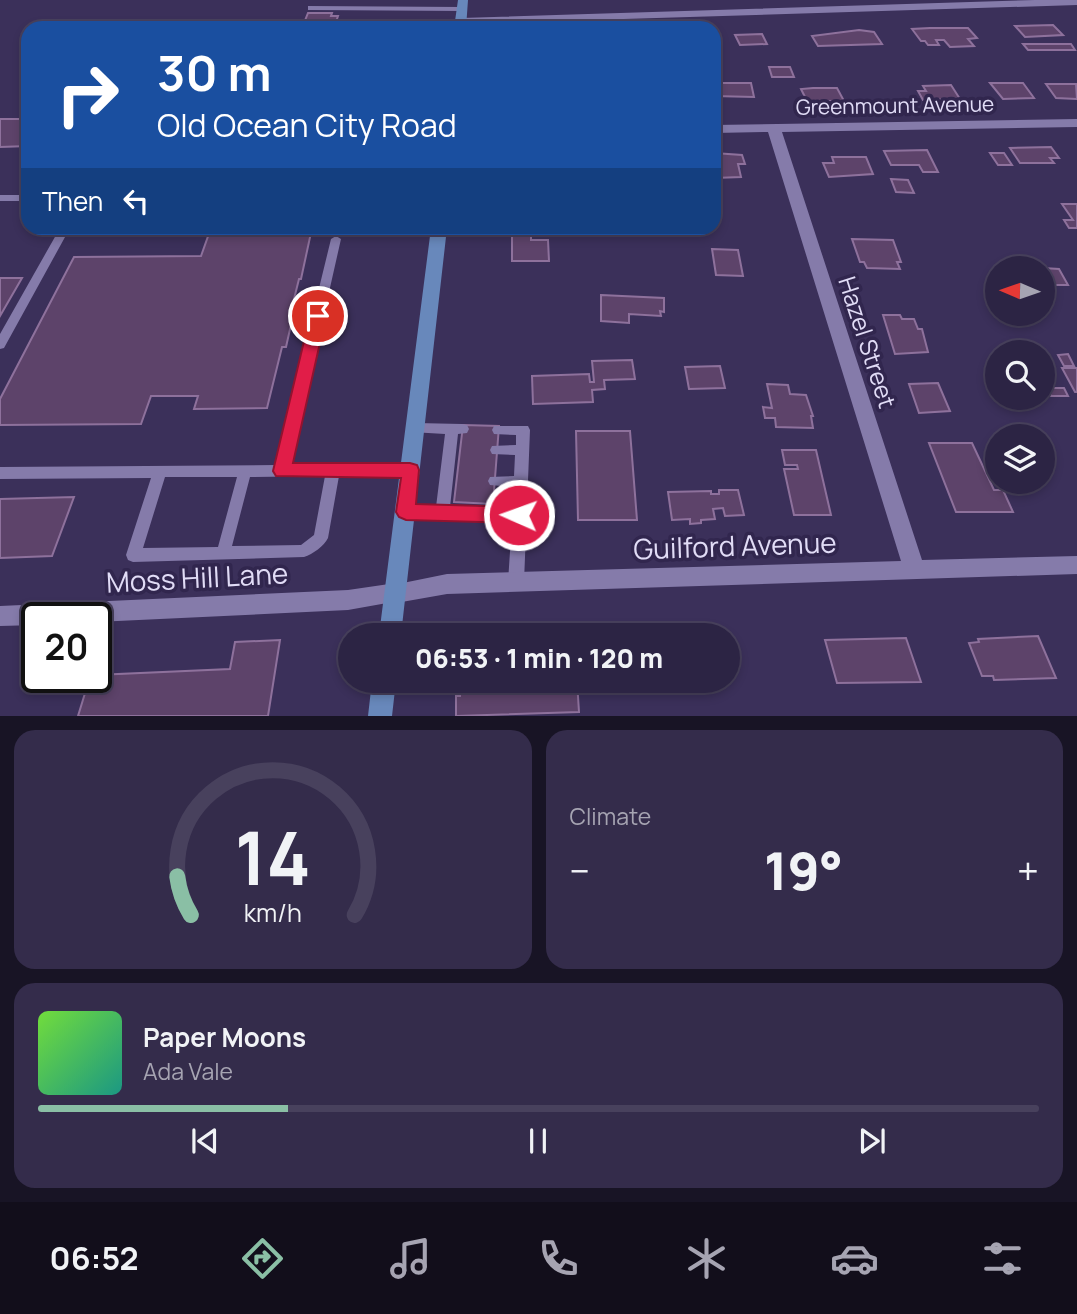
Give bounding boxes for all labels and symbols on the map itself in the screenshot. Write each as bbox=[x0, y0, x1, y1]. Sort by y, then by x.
street label: Greenmount Avenue bbox=[796, 89, 994, 121]
north arrow bbox=[985, 256, 1055, 326]
street label: Hazel Street bbox=[831, 272, 905, 412]
pin bbox=[288, 286, 348, 346]
position arrow bbox=[482, 478, 556, 552]
street label: Guilford Avenue bbox=[633, 522, 837, 568]
street label: Moss Hill Lane bbox=[105, 553, 289, 601]
speed limit sign: 20 bbox=[21, 602, 112, 693]

